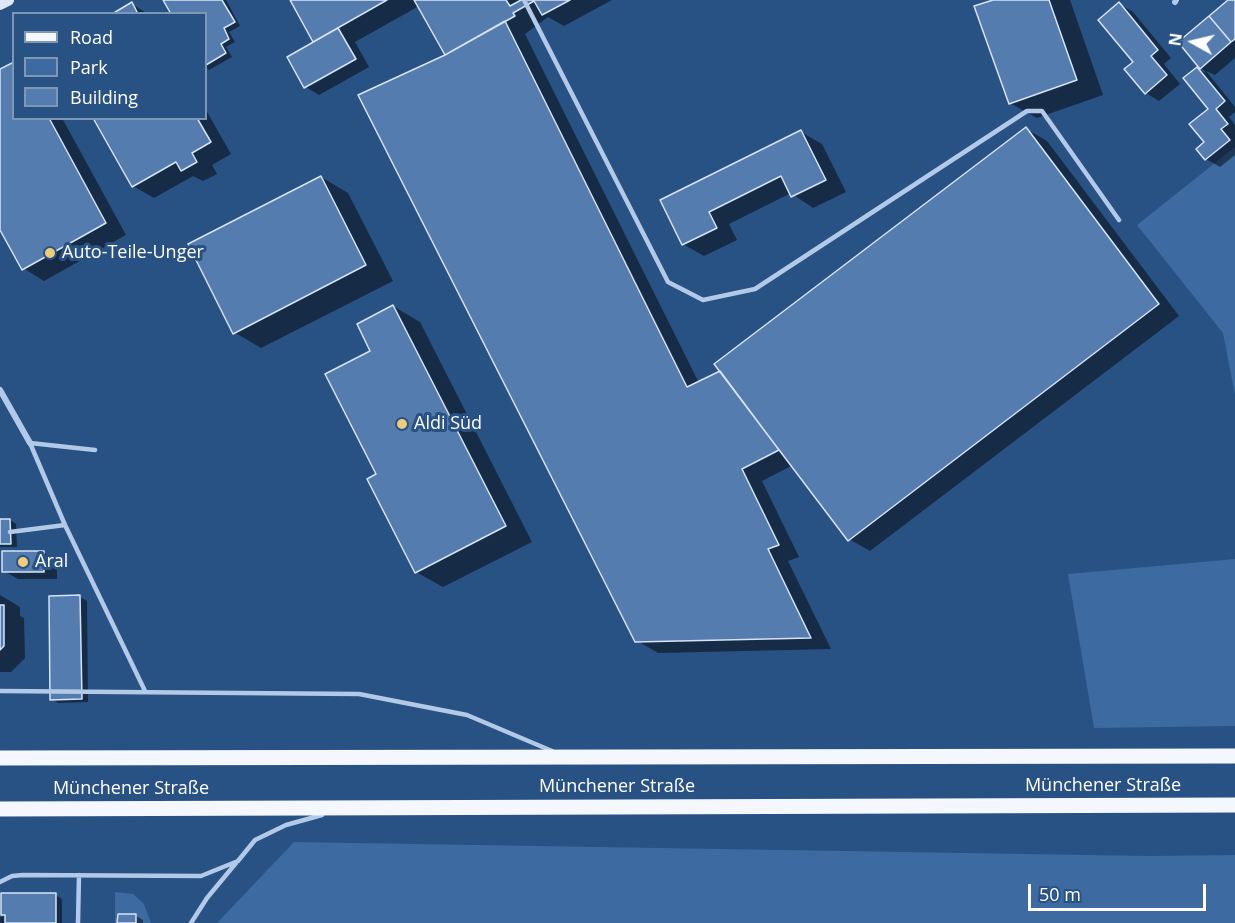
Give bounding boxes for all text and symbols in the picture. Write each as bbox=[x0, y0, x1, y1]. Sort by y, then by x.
legend bbox=[12, 12, 207, 120]
north arrow bbox=[1163, 12, 1223, 72]
text: Road bbox=[70, 25, 113, 49]
text: N bbox=[1163, 32, 1187, 47]
text: Park bbox=[70, 55, 108, 79]
text: Building bbox=[70, 85, 138, 109]
place label: Auto-Teile-Unger bbox=[62, 242, 204, 264]
marker: Auto-Teile-Unger bbox=[43, 246, 57, 260]
place label: Aldi Süd bbox=[414, 413, 482, 435]
marker: Aldi Süd bbox=[395, 417, 409, 431]
place label: Aral bbox=[35, 551, 68, 573]
marker: Aral bbox=[16, 555, 30, 569]
street label: Münchener Straße bbox=[1025, 775, 1181, 797]
street label: Münchener Straße bbox=[539, 776, 695, 798]
street label: Münchener Straße bbox=[53, 778, 209, 800]
scale bar bbox=[1031, 872, 1210, 910]
text: 50 m bbox=[1039, 882, 1081, 906]

